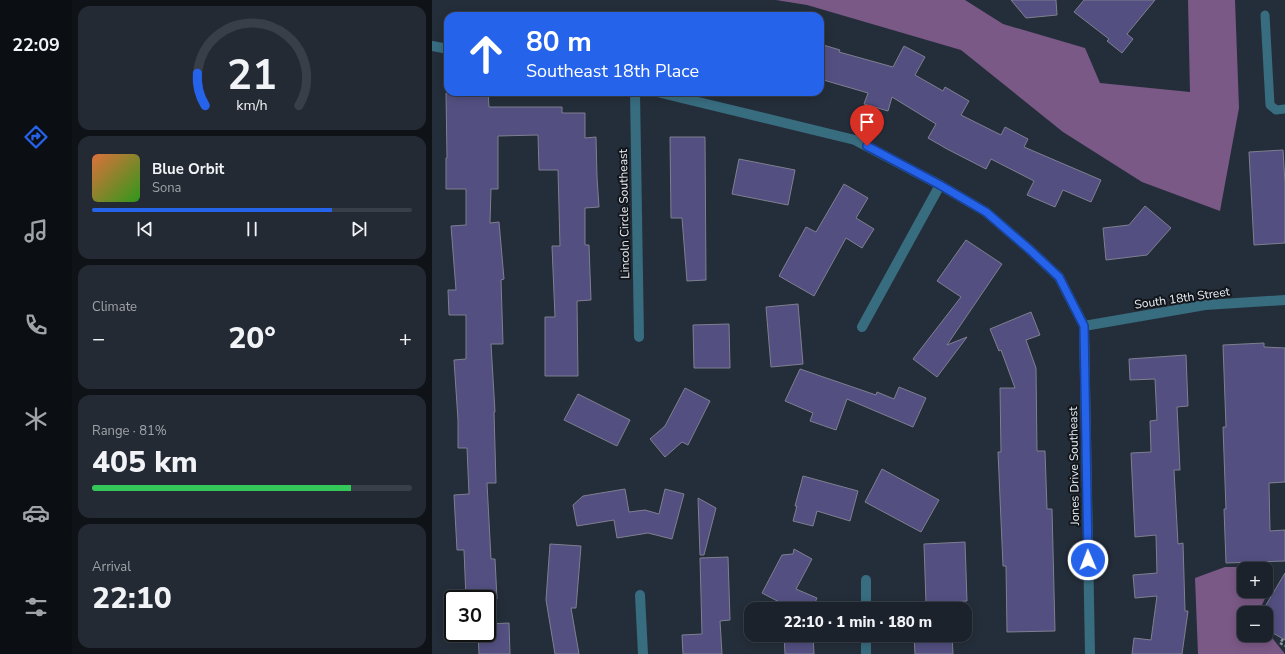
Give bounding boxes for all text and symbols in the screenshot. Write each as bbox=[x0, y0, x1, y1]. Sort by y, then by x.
text: 80 m bbox=[526, 23, 592, 61]
icon: ahead bbox=[460, 28, 512, 80]
text: 22:09 bbox=[12, 33, 60, 57]
text: 21 bbox=[227, 47, 277, 104]
text: Southeast 18th Place bbox=[526, 59, 699, 83]
text: km/h bbox=[236, 95, 268, 114]
pin bbox=[850, 105, 884, 146]
icon: arrive bbox=[856, 111, 878, 133]
icon: directions bbox=[22, 123, 50, 151]
street label: Lincoln Circle Southeast bbox=[615, 148, 633, 279]
text: Blue Orbit bbox=[152, 159, 224, 179]
text: Sona bbox=[152, 179, 182, 197]
icon: music bbox=[22, 217, 50, 245]
icon: previous bbox=[134, 218, 156, 240]
icon: pause bbox=[241, 218, 263, 240]
icon: next bbox=[348, 218, 370, 240]
street label: South 18th Street bbox=[1133, 283, 1232, 313]
text: Climate bbox=[92, 298, 137, 316]
icon: phone bbox=[22, 311, 50, 339]
text: 20° bbox=[228, 318, 276, 359]
text: − bbox=[92, 324, 105, 354]
text: + bbox=[399, 324, 412, 354]
icon: climate bbox=[22, 405, 50, 433]
street label: Jones Drive Southeast bbox=[1065, 406, 1083, 526]
text: Range · 81% bbox=[92, 422, 167, 440]
text: 405 km bbox=[92, 442, 198, 483]
icon: car bbox=[22, 499, 50, 527]
position arrow bbox=[1067, 539, 1109, 581]
text: Arrival bbox=[92, 558, 131, 576]
map controls bbox=[1237, 562, 1273, 642]
button: + bbox=[1237, 562, 1273, 598]
text: 22:10 bbox=[92, 578, 172, 619]
speed limit sign: 30 bbox=[444, 590, 496, 642]
icon: filters bbox=[22, 593, 50, 621]
button: − bbox=[1237, 606, 1273, 642]
text: 22:10 · 1 min · 180 m bbox=[784, 612, 932, 632]

